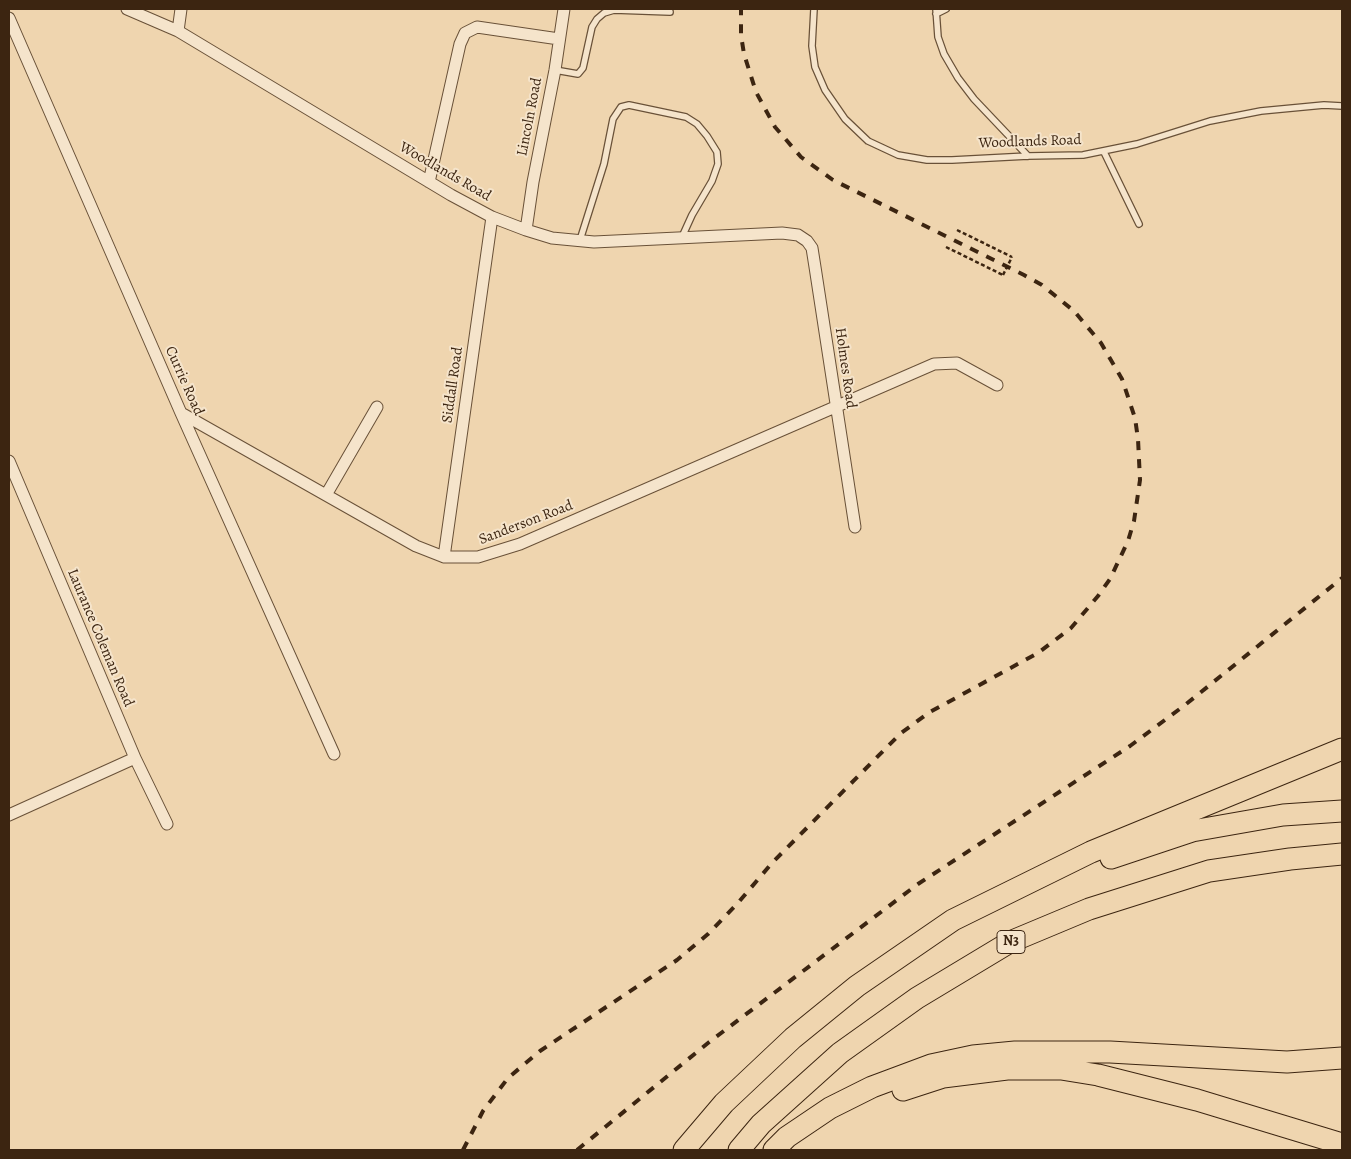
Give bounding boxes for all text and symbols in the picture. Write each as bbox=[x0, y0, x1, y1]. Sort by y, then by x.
street label: Lincoln Road bbox=[514, 76, 546, 158]
street label: Woodlands Road bbox=[978, 131, 1082, 153]
street label: Woodlands Road bbox=[396, 138, 494, 206]
street label: Holmes Road bbox=[830, 326, 860, 410]
street label: Currie Road bbox=[161, 343, 207, 419]
street label: Siddall Road bbox=[439, 346, 467, 424]
street label: Sanderson Road bbox=[476, 497, 576, 549]
street label: Laurance Coleman Road bbox=[63, 566, 137, 710]
road number: N3 bbox=[997, 930, 1025, 954]

